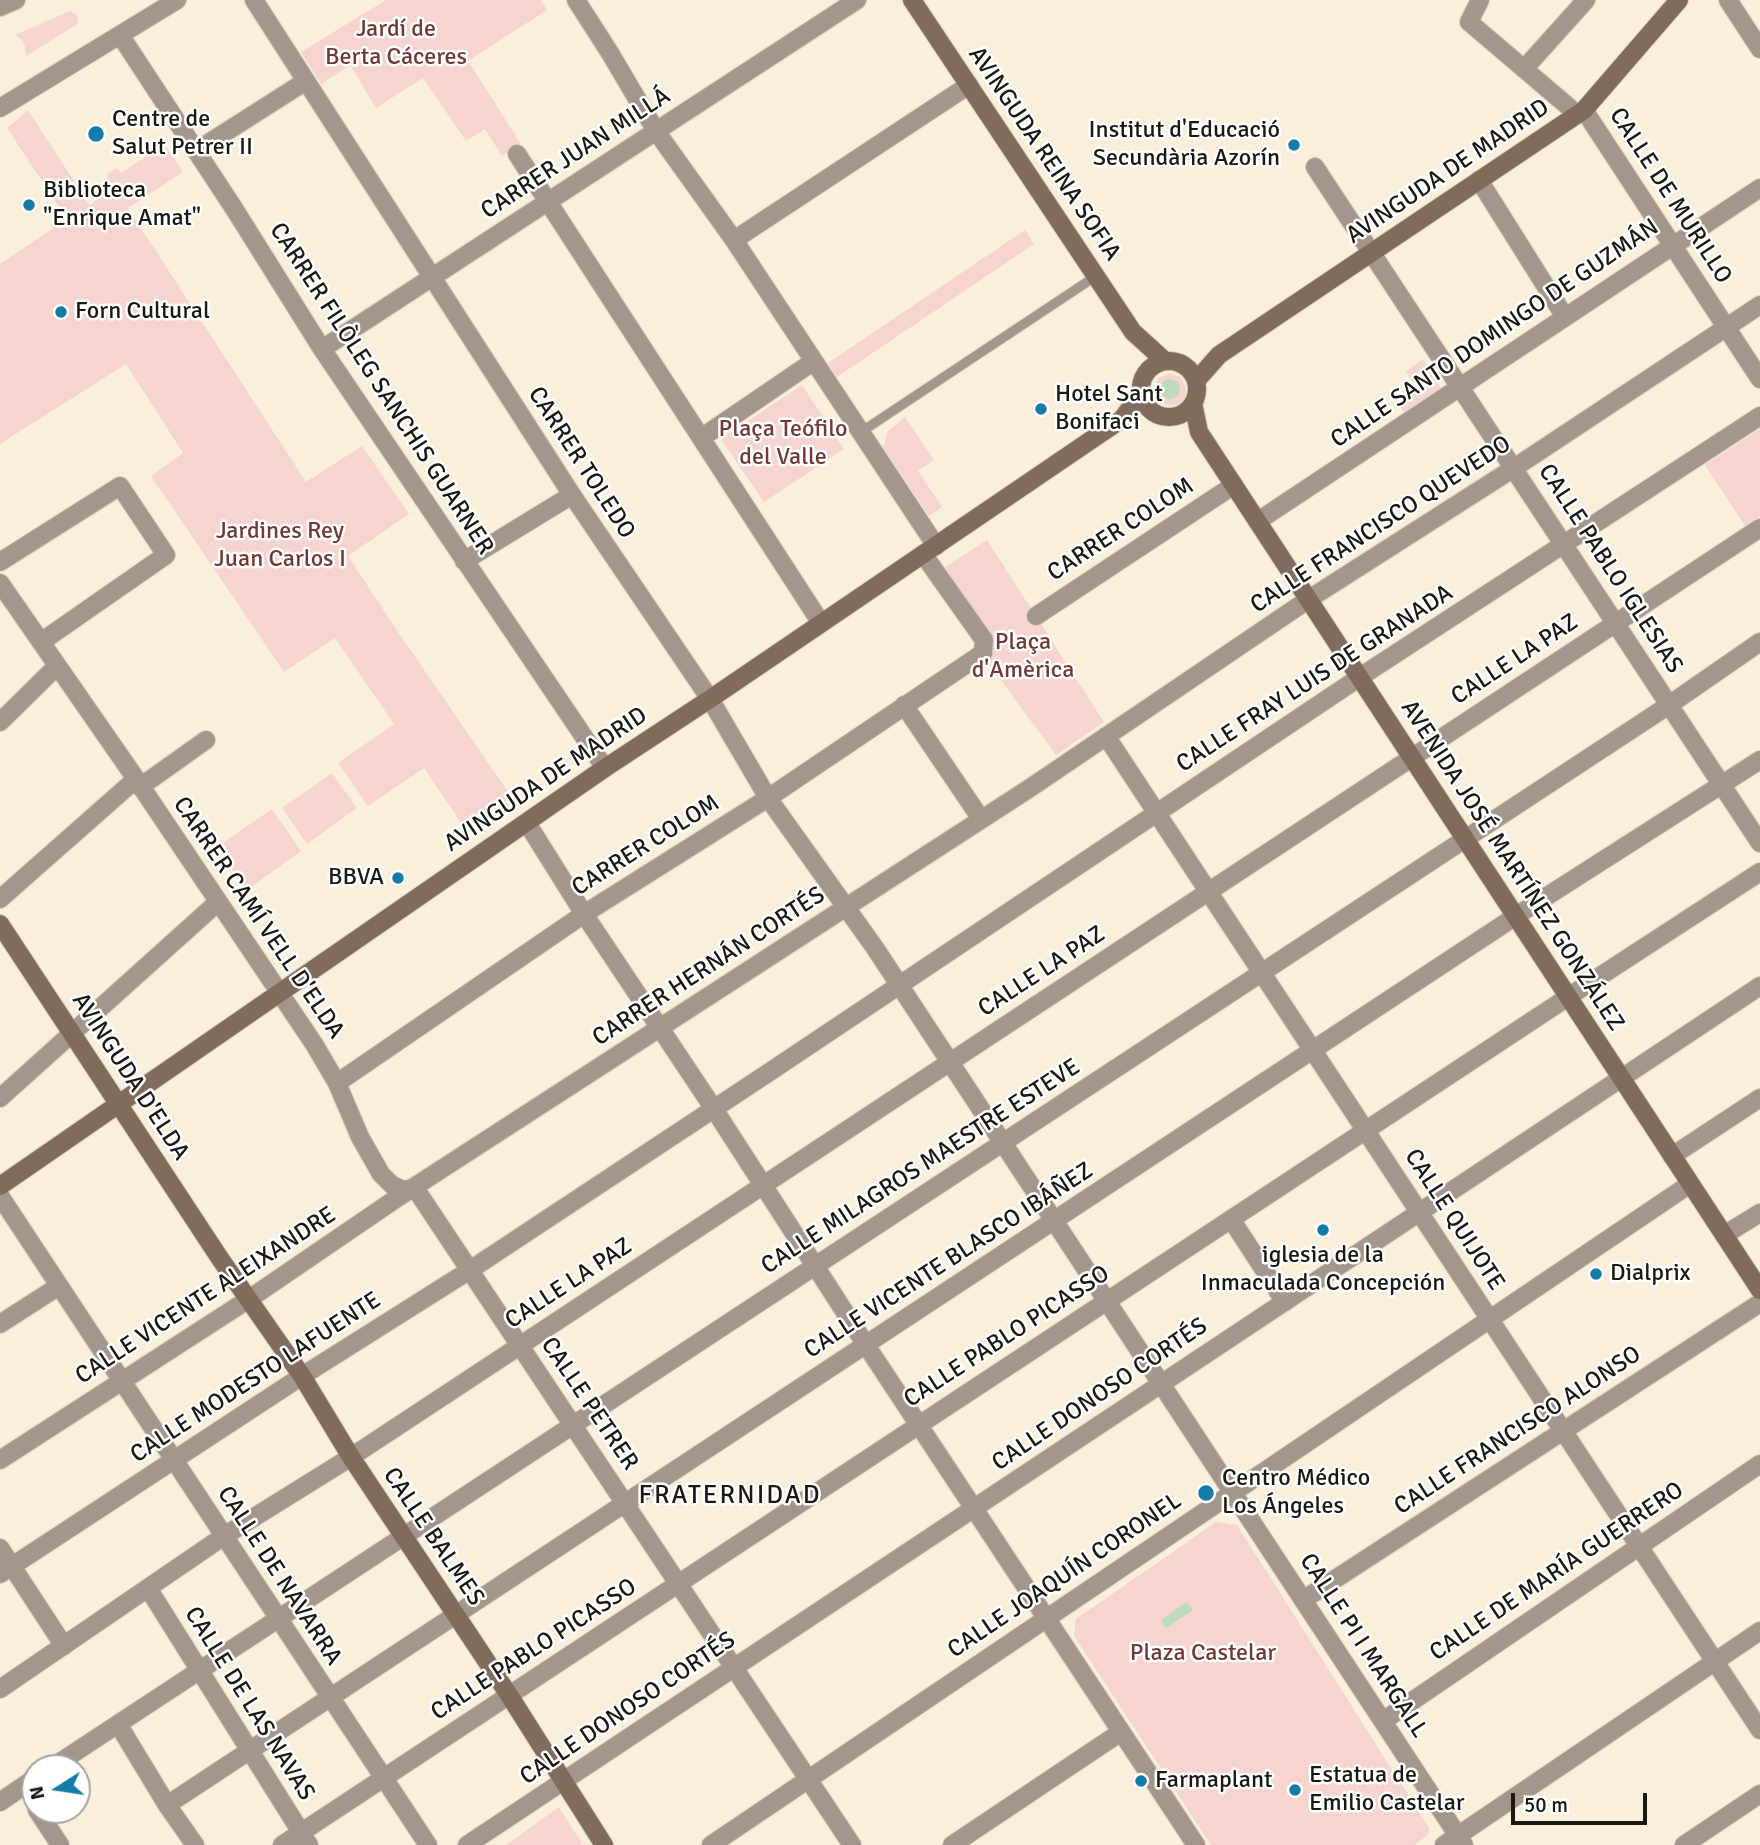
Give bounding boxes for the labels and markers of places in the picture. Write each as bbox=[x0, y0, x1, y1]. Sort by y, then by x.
place label: Centre de Salut Petrer II bbox=[112, 106, 253, 162]
place label: Institut d'Educació Secundària Azorín bbox=[1089, 117, 1280, 173]
marker: Centre de Salut Petrer II bbox=[86, 124, 106, 144]
marker: Institut d'Educació Secundària Azorín bbox=[1286, 137, 1302, 153]
place label: Biblioteca "Enrique Amat" bbox=[43, 177, 201, 233]
marker: Biblioteca "Enrique Amat" bbox=[21, 197, 37, 213]
place label: Forn Cultural bbox=[75, 298, 210, 326]
marker: Forn Cultural bbox=[53, 304, 69, 320]
place label: Hotel Sant Bonifaci bbox=[1055, 381, 1163, 437]
marker: Hotel Sant Bonifaci bbox=[1033, 401, 1049, 417]
place label: BBVA bbox=[328, 864, 384, 892]
marker: BBVA bbox=[390, 870, 406, 886]
marker: iglesia de la Inmaculada Concepción bbox=[1315, 1222, 1331, 1238]
place label: iglesia de la Inmaculada Concepción bbox=[1201, 1242, 1445, 1298]
place label: Dialprix bbox=[1610, 1260, 1691, 1288]
marker: Dialprix bbox=[1588, 1266, 1604, 1282]
place label: Centro Médico Los Ángeles bbox=[1222, 1465, 1370, 1521]
marker: Centro Médico Los Ángeles bbox=[1196, 1483, 1216, 1503]
place label: Estatua de Emilio Castelar bbox=[1309, 1762, 1465, 1818]
place label: Farmaplant bbox=[1155, 1767, 1272, 1795]
marker: Farmaplant bbox=[1133, 1773, 1149, 1789]
marker: Estatua de Emilio Castelar bbox=[1287, 1782, 1303, 1798]

